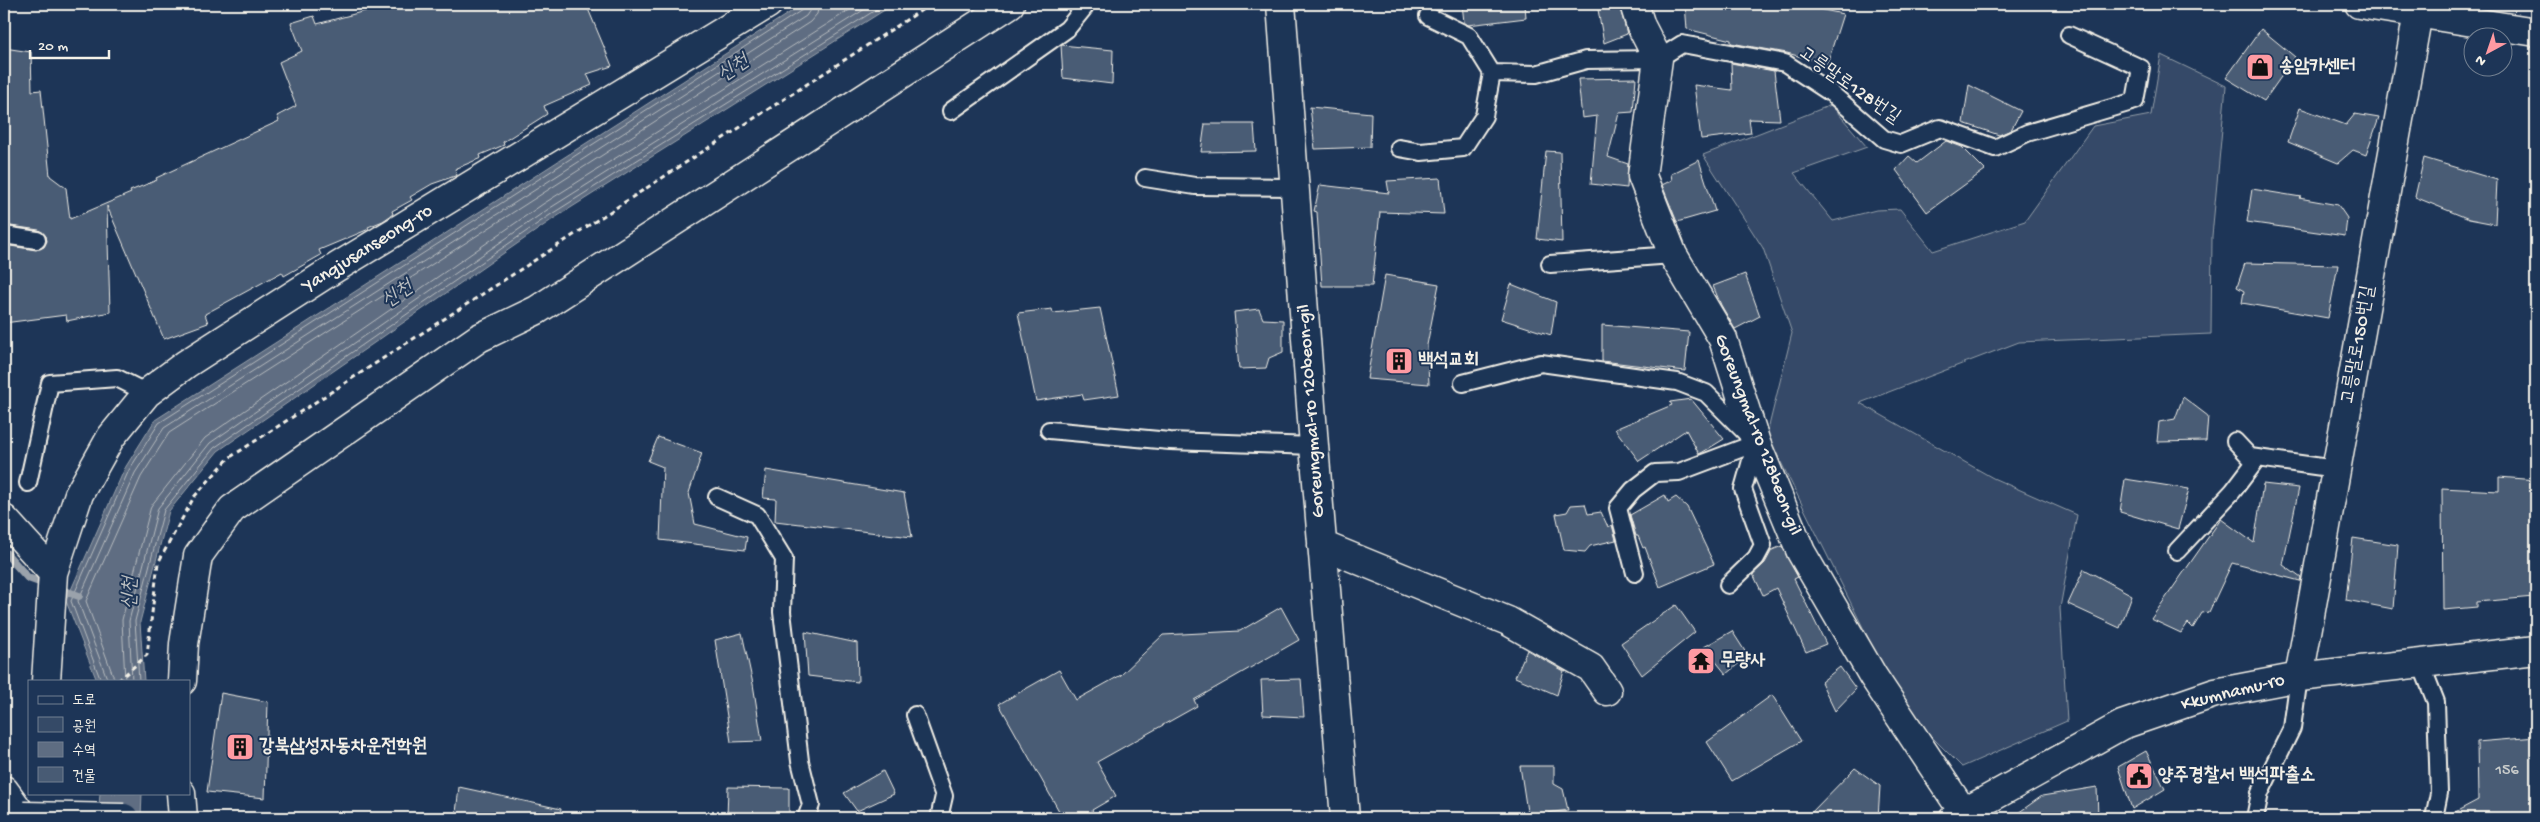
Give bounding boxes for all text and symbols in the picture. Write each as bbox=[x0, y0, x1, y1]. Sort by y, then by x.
scale bar bbox=[30, 28, 109, 60]
north arrow bbox=[2462, 28, 2512, 78]
text: 20 m bbox=[38, 38, 68, 56]
street label: 고릉말로128번길 bbox=[1794, 42, 1904, 130]
water label: 신천 bbox=[714, 49, 755, 88]
text: N bbox=[2472, 51, 2490, 69]
shop icon: 송암카센터 bbox=[2245, 52, 2275, 82]
place label: 송암카센터 bbox=[2279, 56, 2355, 79]
street label: Yangjusanseong-ro bbox=[297, 200, 438, 299]
water label: 신천 bbox=[378, 275, 419, 314]
street label: 고릉말로150번길 bbox=[2337, 284, 2381, 406]
street label: Goreungmal-ro 120beon-gil bbox=[1293, 303, 1331, 519]
street label: Goreungmal-ro 128beon-gil bbox=[1708, 331, 1806, 539]
building icon: 백석교회 bbox=[1384, 346, 1414, 376]
place label: 백석교회 bbox=[1418, 350, 1479, 373]
water label: 신천 bbox=[119, 574, 143, 610]
temple icon: 무량사 bbox=[1686, 646, 1716, 676]
place label: 무량사 bbox=[1720, 650, 1766, 673]
street label: Kkumnamu-ro bbox=[2179, 669, 2287, 717]
legend bbox=[28, 680, 190, 794]
text: 도로 bbox=[72, 692, 96, 710]
text: 공원 bbox=[72, 718, 96, 736]
building icon: 강북삼성자동차운전학원 bbox=[225, 732, 255, 762]
place label: 강북삼성자동차운전학원 bbox=[259, 736, 427, 759]
text: 수역 bbox=[72, 742, 96, 760]
public building icon: 양주경찰서 백석파출소 bbox=[2124, 761, 2154, 791]
house number: 156 bbox=[2495, 762, 2519, 781]
place label: 양주경찰서 백석파출소 bbox=[2158, 765, 2315, 788]
text: 건물 bbox=[72, 768, 96, 786]

